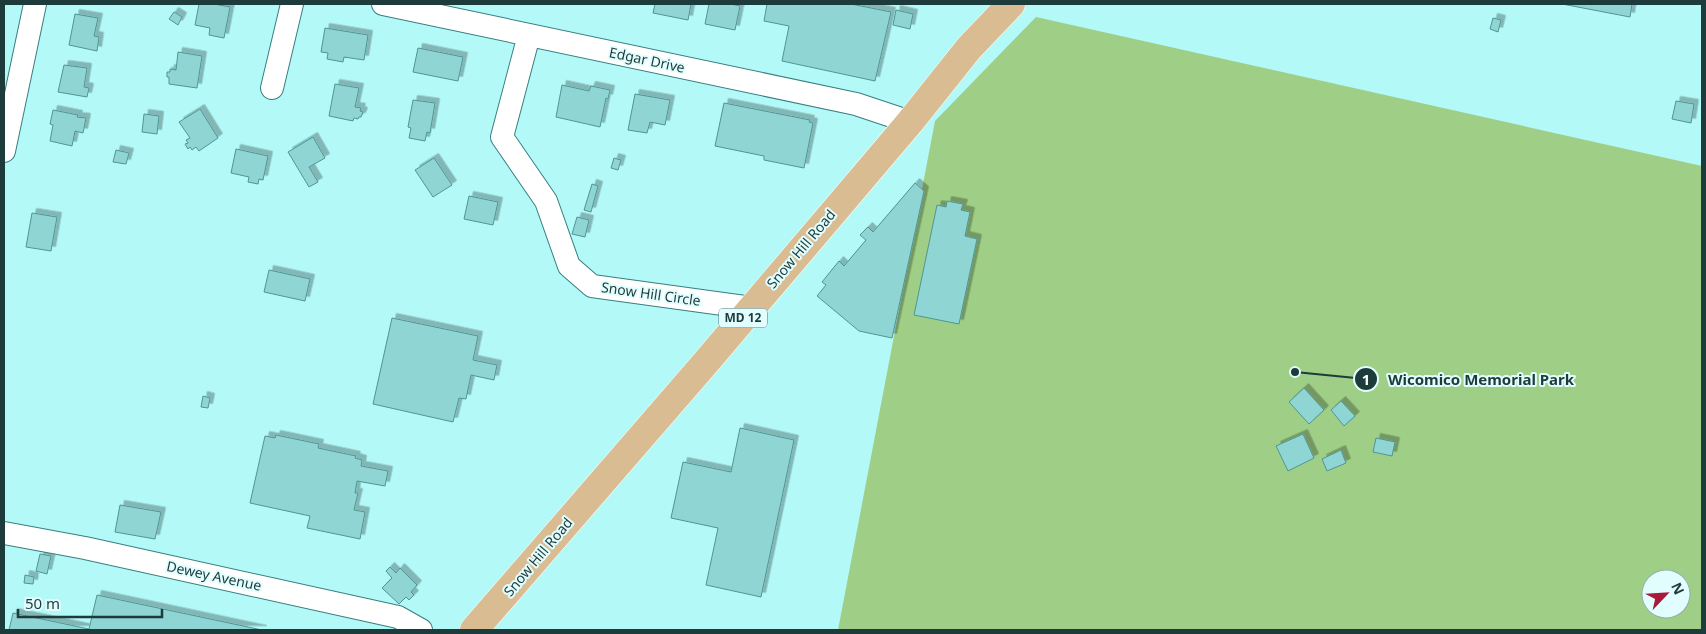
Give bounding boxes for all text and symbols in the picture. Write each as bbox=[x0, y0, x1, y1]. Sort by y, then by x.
street label: Edgar Drive bbox=[608, 42, 687, 77]
street label: Snow Hill Road bbox=[762, 205, 839, 292]
street label: Snow Hill Circle bbox=[600, 277, 702, 310]
road number: MD 12 bbox=[719, 308, 767, 328]
callout: Wicomico Memorial Park bbox=[1353, 364, 1585, 394]
text: 1 bbox=[1362, 369, 1370, 389]
text: Wicomico Memorial Park bbox=[1388, 369, 1575, 389]
street label: Snow Hill Road bbox=[499, 513, 576, 600]
street label: Dewey Avenue bbox=[165, 556, 263, 595]
north arrow bbox=[1641, 569, 1691, 619]
text: N bbox=[1667, 579, 1689, 597]
scale bar bbox=[18, 586, 161, 618]
text: 50 m bbox=[25, 593, 60, 613]

